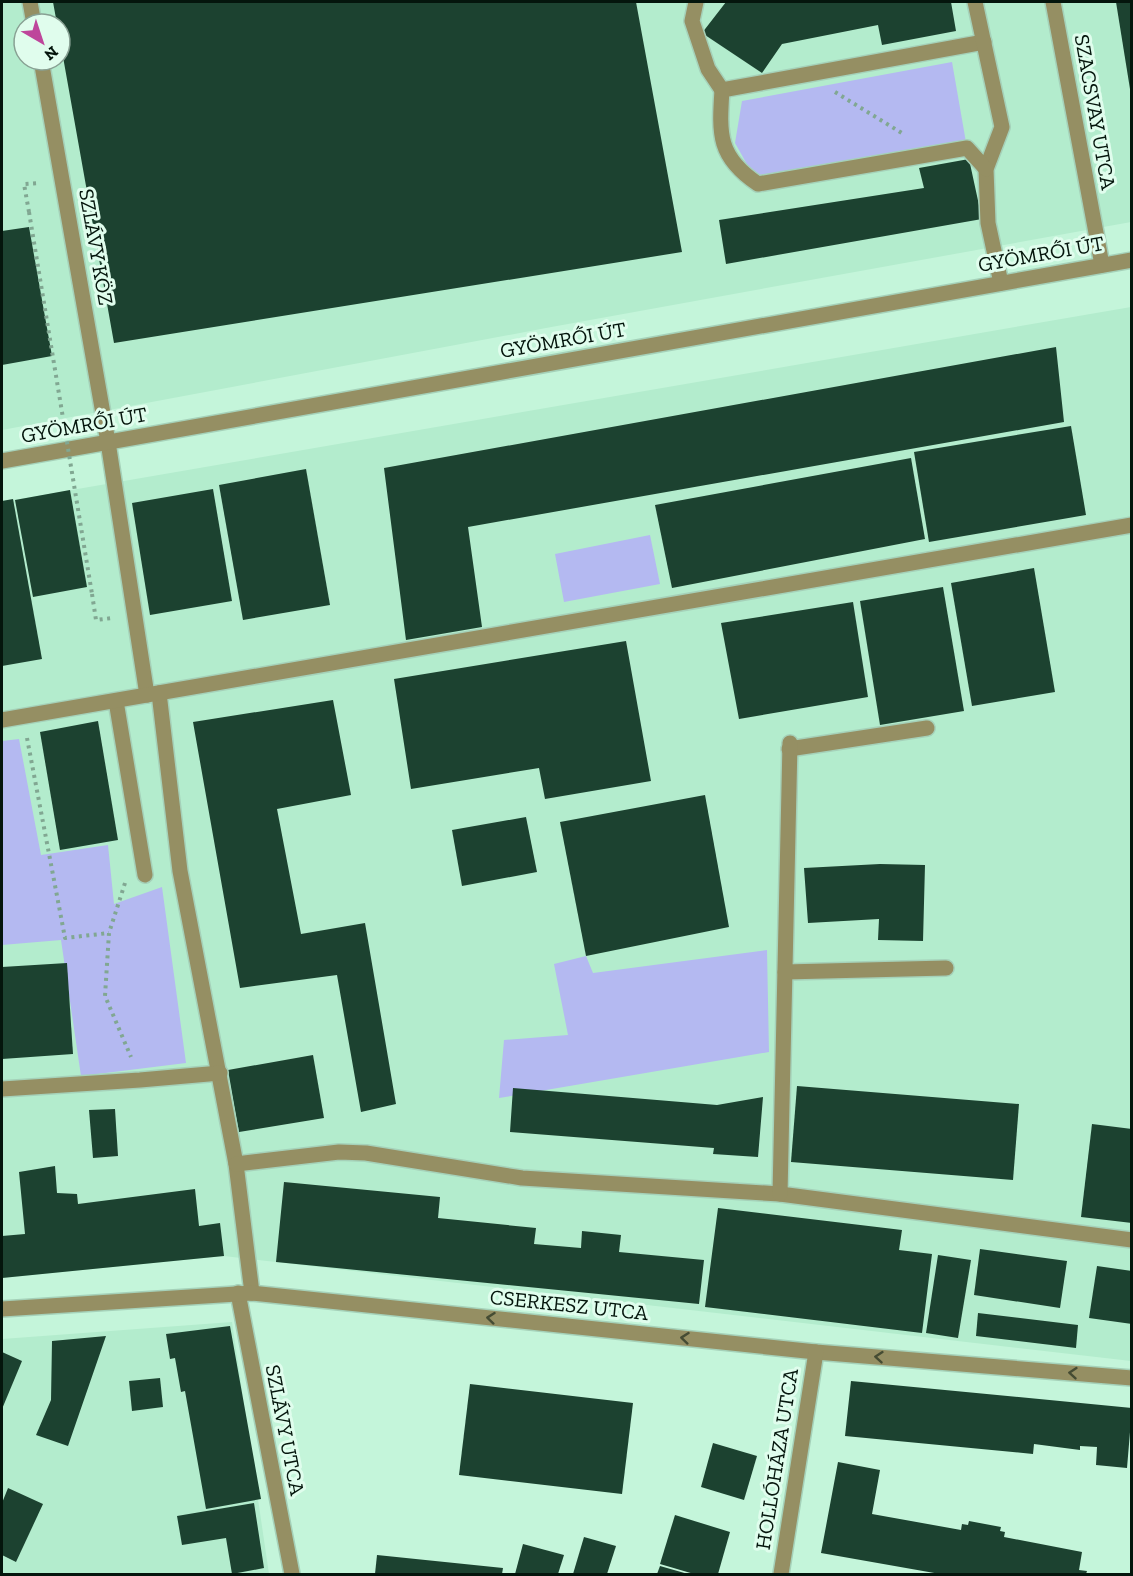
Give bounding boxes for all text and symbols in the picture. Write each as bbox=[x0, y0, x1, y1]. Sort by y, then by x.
north arrow bbox=[12, 12, 72, 72]
street label: SZACSVAY UTCA bbox=[1070, 32, 1122, 192]
text: N bbox=[40, 42, 62, 64]
street label: SZLÁVY KÖZ bbox=[74, 187, 119, 307]
street label: GYÖMRŐI ÚT bbox=[976, 230, 1106, 277]
street label: GYÖMRŐI ÚT bbox=[498, 316, 628, 363]
street label: GYÖMRŐI ÚT bbox=[19, 401, 149, 448]
street label: CSERKESZ UTCA bbox=[489, 1284, 650, 1325]
one-way arrow bbox=[486, 1312, 495, 1325]
one-way arrow bbox=[680, 1332, 689, 1345]
one-way arrow bbox=[874, 1351, 883, 1364]
street label: SZLÁVY UTCA bbox=[261, 1362, 310, 1498]
street label: HOLLÓHÁZA UTCA bbox=[750, 1366, 803, 1551]
one-way arrow bbox=[1069, 1367, 1078, 1380]

